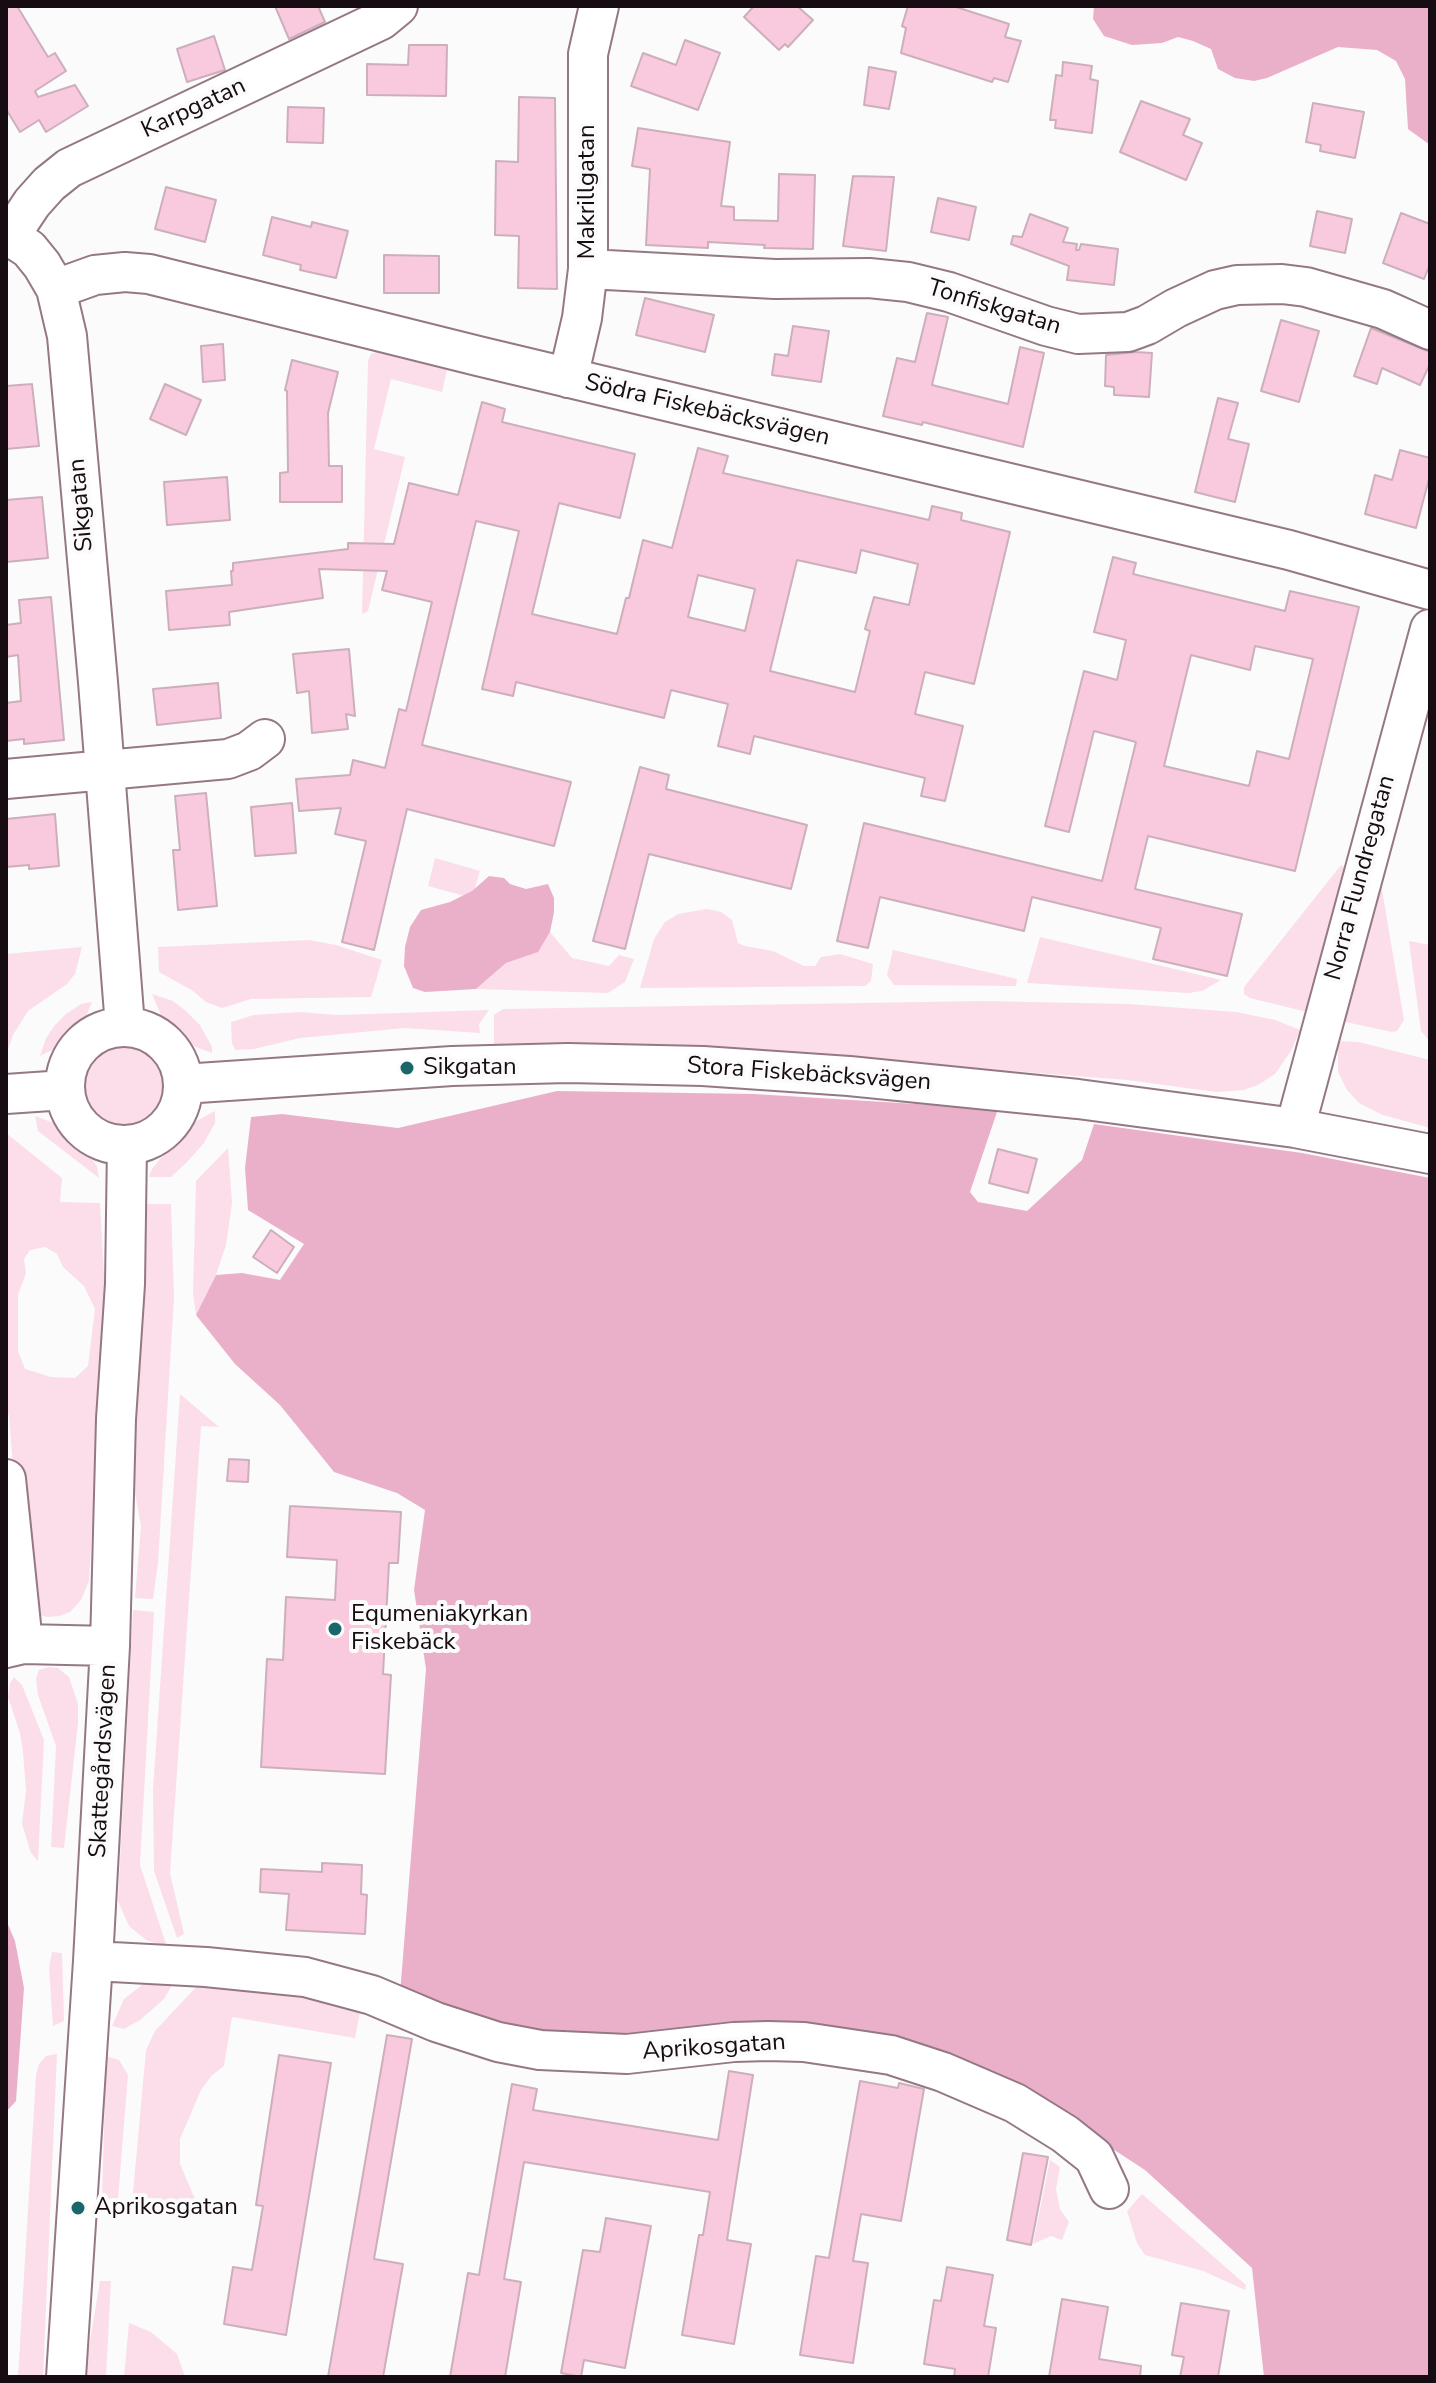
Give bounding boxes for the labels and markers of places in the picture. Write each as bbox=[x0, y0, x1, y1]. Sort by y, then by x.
place label: Sikgatan bbox=[423, 1054, 517, 1082]
marker: Sikgatan bbox=[398, 1059, 416, 1077]
place label: Equmeniakyrkan Fiskebäck bbox=[351, 1601, 528, 1657]
marker: Equmeniakyrkan Fiskebäck bbox=[326, 1620, 344, 1638]
place label: Aprikosgatan bbox=[94, 2194, 238, 2222]
marker: Aprikosgatan bbox=[69, 2199, 87, 2217]

